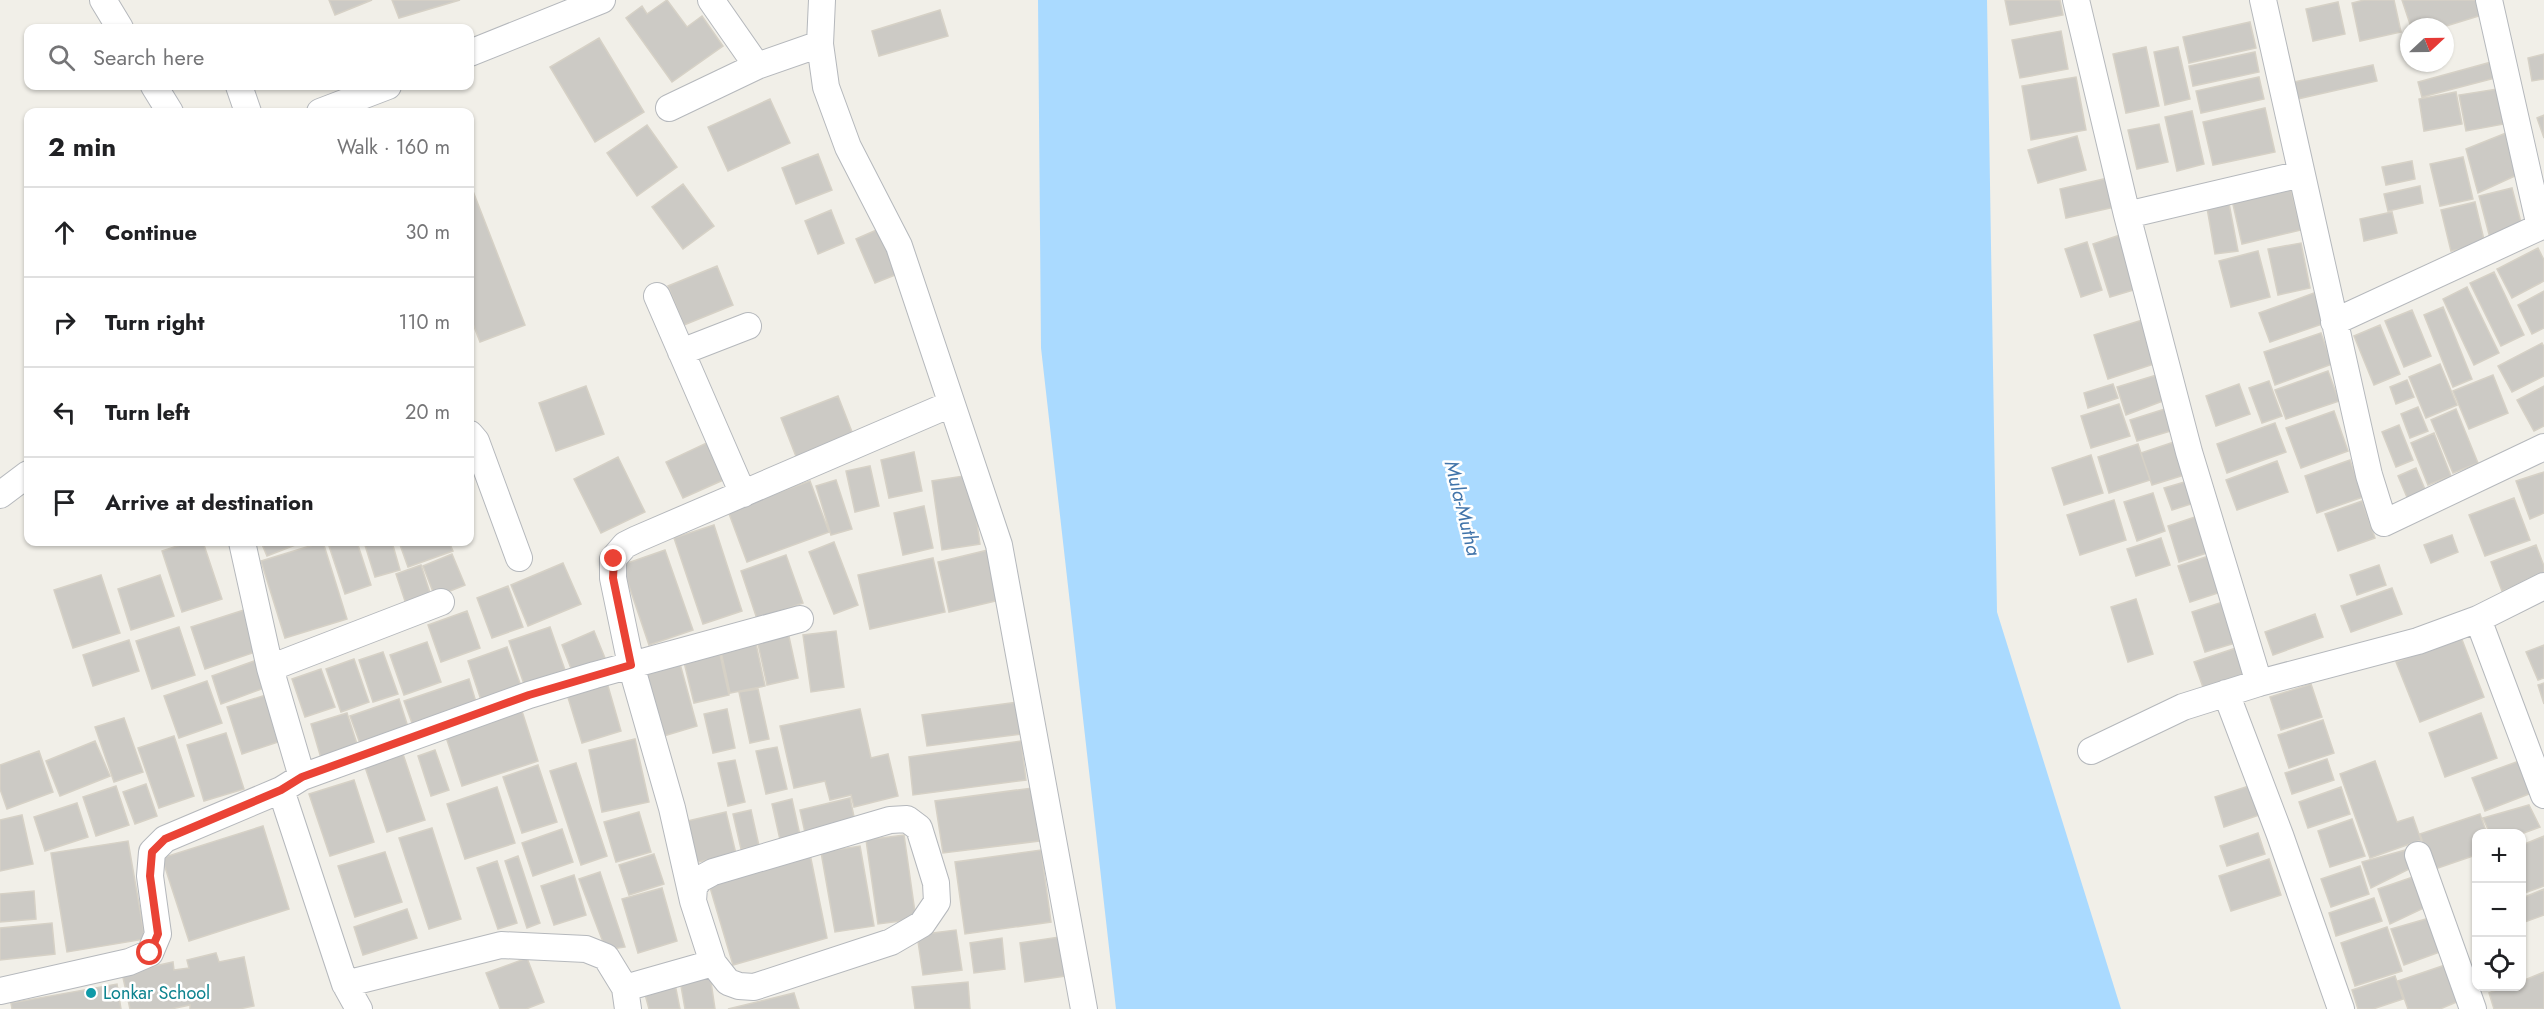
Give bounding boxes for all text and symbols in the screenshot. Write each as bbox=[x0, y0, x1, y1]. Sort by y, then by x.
north arrow bbox=[2400, 18, 2454, 72]
search box bbox=[24, 24, 474, 90]
icon: search bbox=[45, 41, 78, 74]
text: Search here bbox=[93, 41, 204, 73]
text: 2 min bbox=[48, 128, 116, 166]
text: Walk · 160 m bbox=[337, 133, 450, 162]
icon: ahead bbox=[48, 216, 81, 249]
text: Continue bbox=[105, 216, 197, 248]
text: 30 m bbox=[405, 218, 450, 247]
icon: right bbox=[48, 306, 81, 339]
text: Turn right bbox=[105, 306, 205, 338]
text: 110 m bbox=[398, 308, 450, 337]
icon: left bbox=[48, 396, 81, 429]
text: Turn left bbox=[105, 396, 190, 428]
text: 20 m bbox=[405, 398, 450, 427]
water label: Mula-Mutha bbox=[1437, 457, 1488, 559]
icon: arrive bbox=[48, 486, 81, 519]
text: Arrive at destination bbox=[105, 486, 314, 518]
route end bbox=[600, 545, 626, 571]
map controls bbox=[2472, 829, 2526, 991]
button: + bbox=[2472, 829, 2526, 883]
button: − bbox=[2472, 883, 2526, 937]
button: locate bbox=[2472, 937, 2526, 991]
route start bbox=[136, 939, 162, 965]
place label: Lonkar School bbox=[103, 980, 210, 1006]
marker: Lonkar School bbox=[84, 986, 98, 1000]

